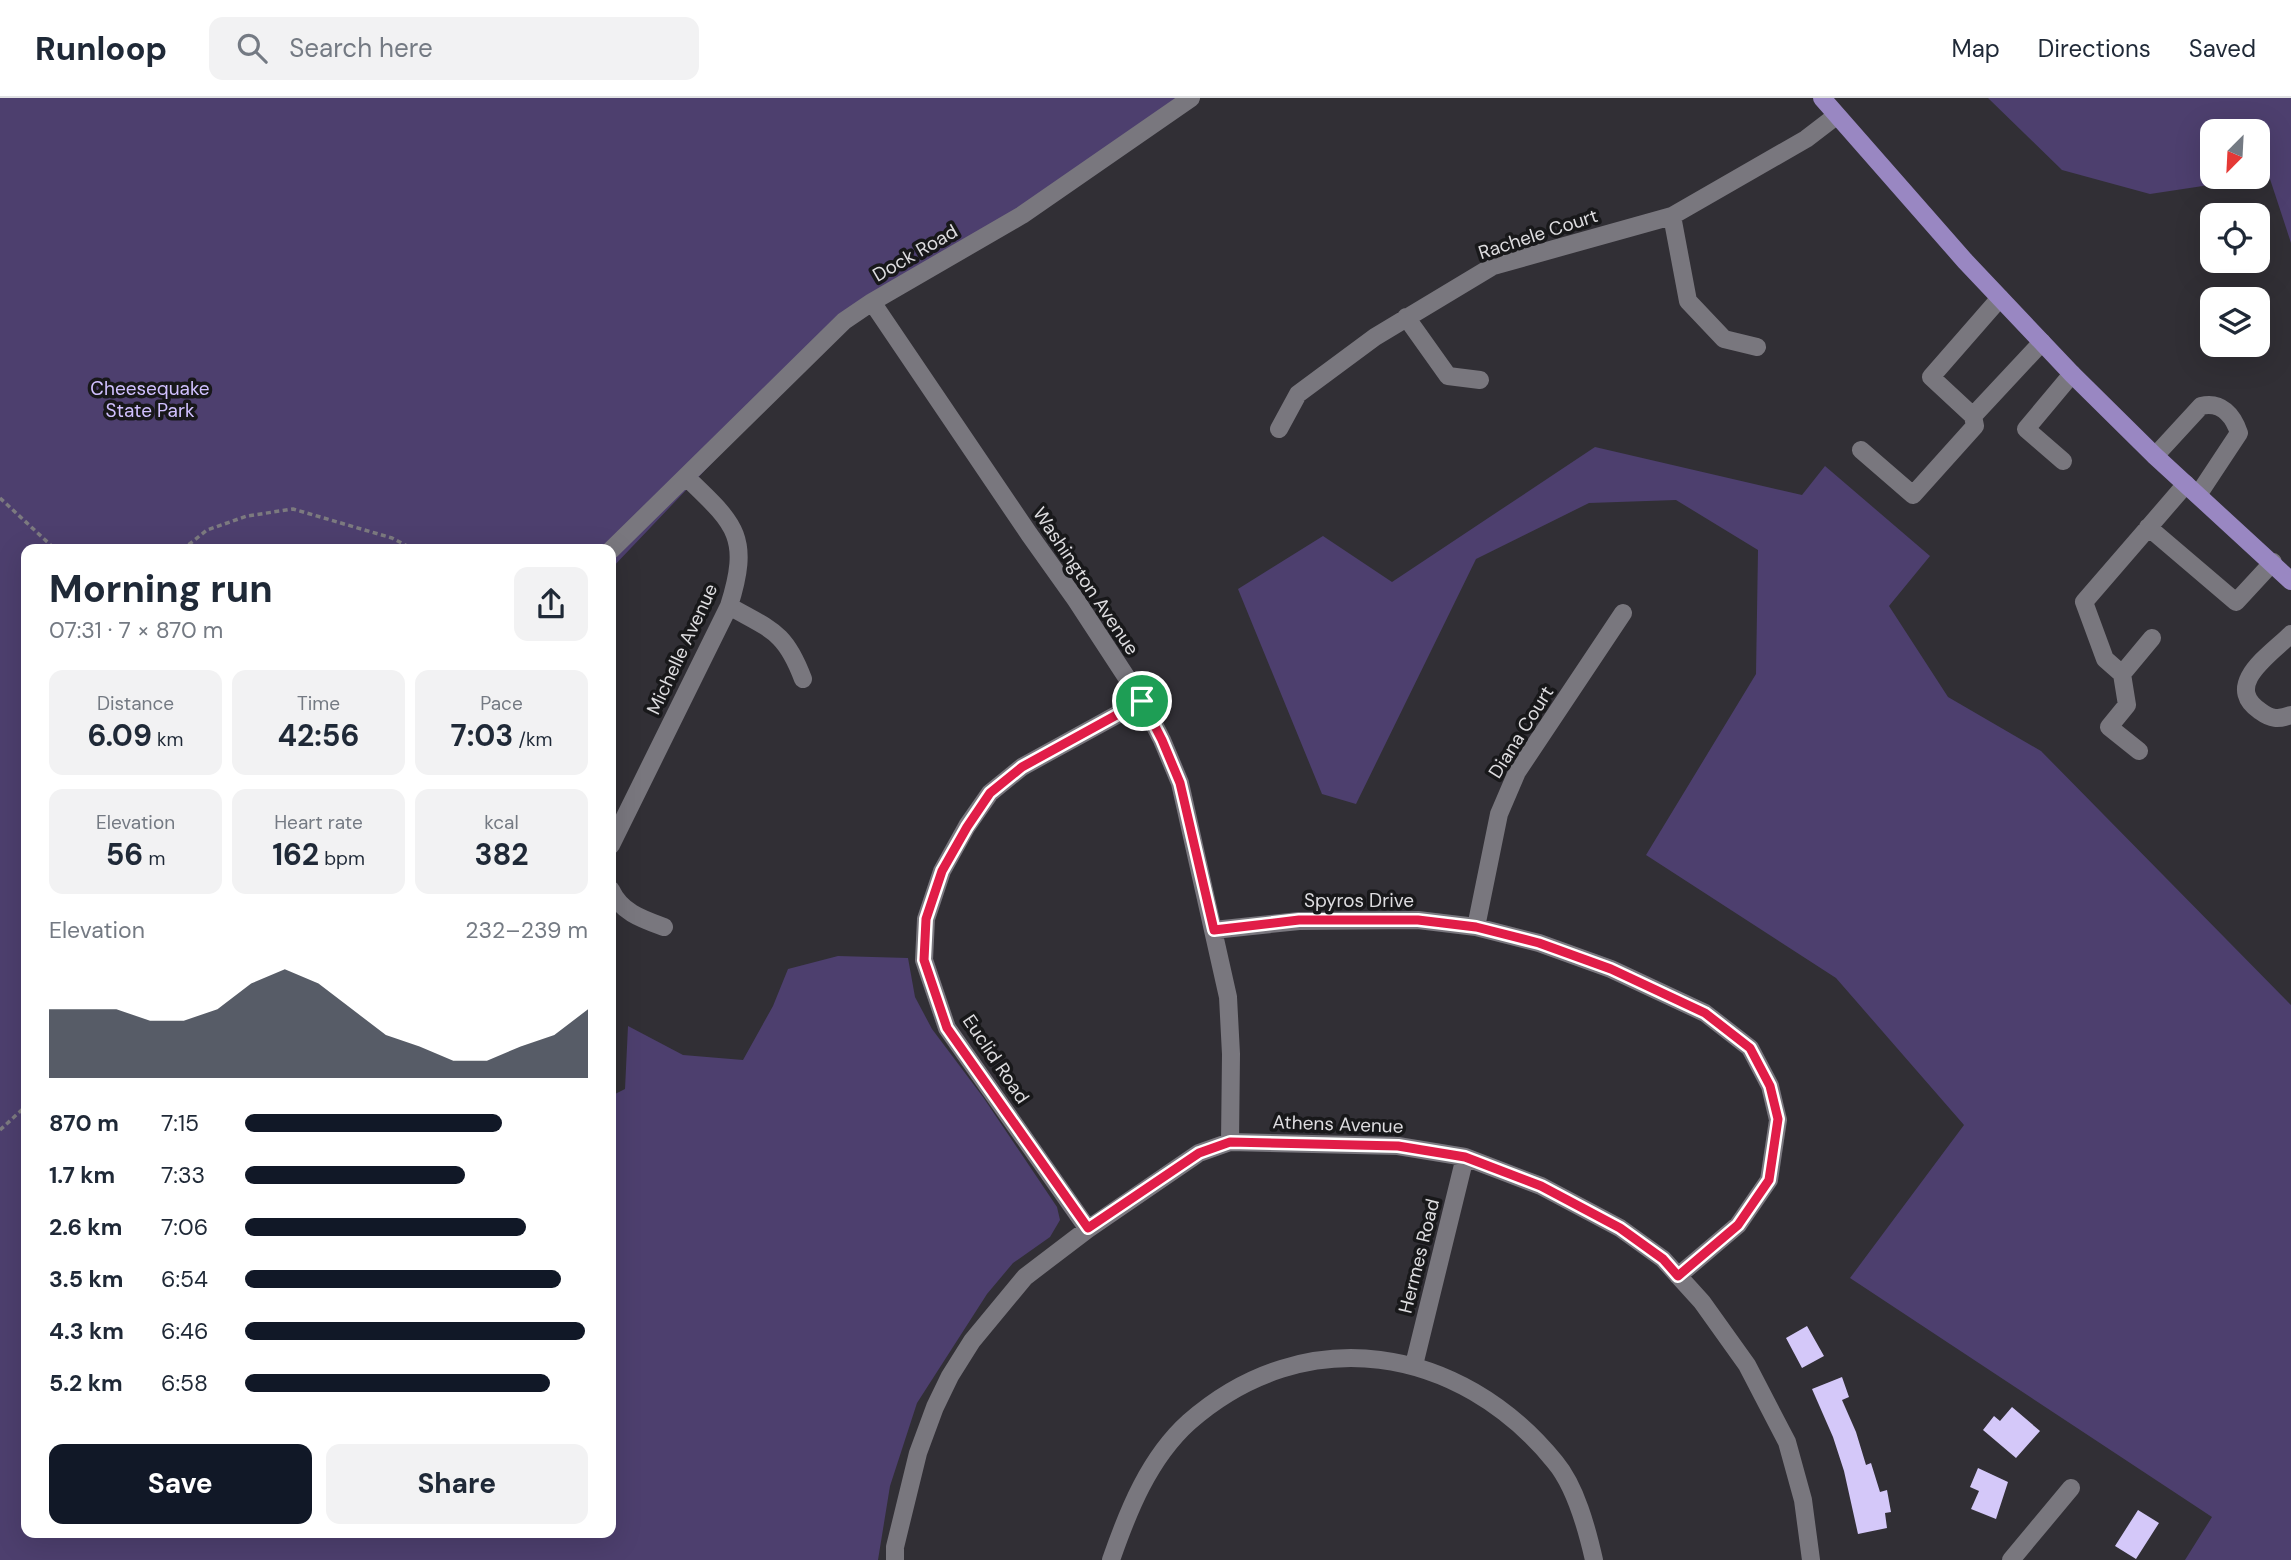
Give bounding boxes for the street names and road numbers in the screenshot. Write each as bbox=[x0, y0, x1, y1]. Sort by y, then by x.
street label: Rachele Court bbox=[1475, 203, 1601, 265]
street label: Dock Road bbox=[868, 219, 962, 287]
street label: Washington Avenue bbox=[1027, 502, 1145, 660]
street label: Michelle Avenue bbox=[641, 579, 723, 719]
street label: Diana Court bbox=[1483, 681, 1559, 783]
street label: Spyros Drive bbox=[1304, 888, 1414, 913]
street label: Euclid Road bbox=[957, 1010, 1035, 1108]
street label: Athens Avenue bbox=[1272, 1109, 1404, 1139]
street label: Hermes Road bbox=[1393, 1196, 1445, 1316]

